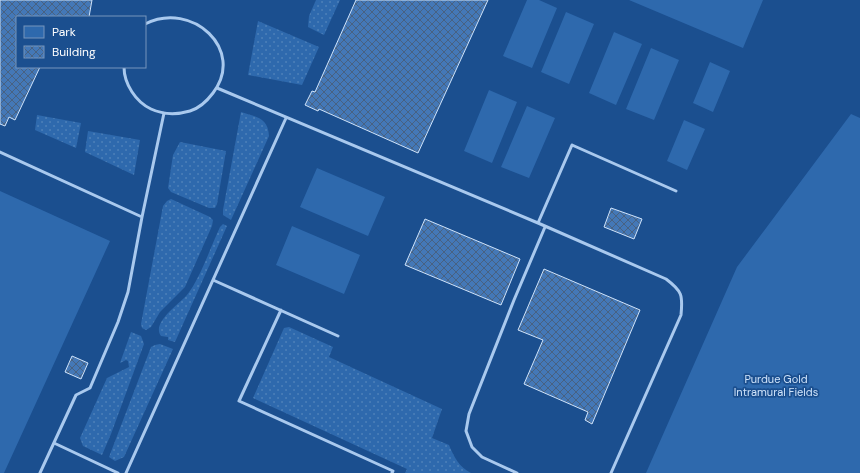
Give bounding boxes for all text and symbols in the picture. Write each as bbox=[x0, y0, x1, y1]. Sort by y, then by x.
legend bbox=[16, 16, 146, 68]
text: Park bbox=[52, 24, 76, 40]
text: Building bbox=[52, 44, 96, 60]
park label: Purdue Gold Intramural Fields bbox=[734, 372, 818, 399]

